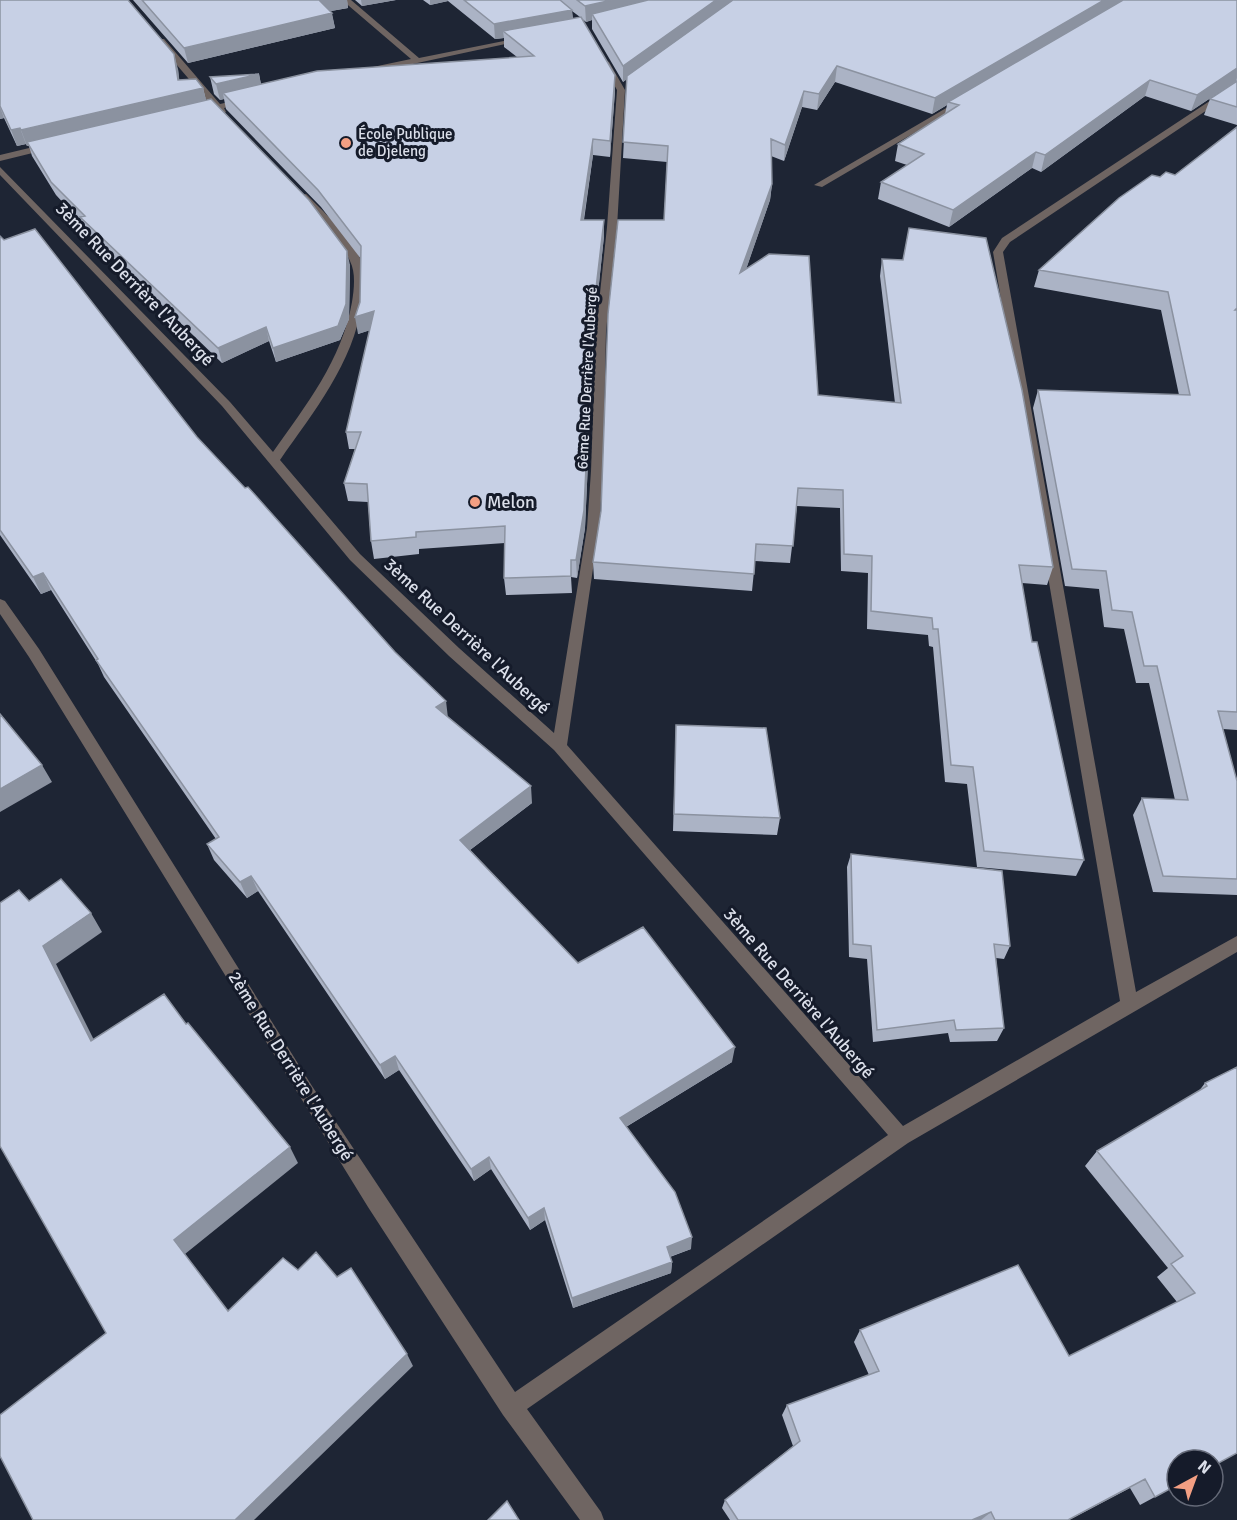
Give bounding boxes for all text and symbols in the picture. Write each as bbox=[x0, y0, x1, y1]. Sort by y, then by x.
place label: École Publique de Djeleng bbox=[358, 124, 453, 160]
marker: École Publique de Djeleng bbox=[339, 136, 353, 150]
street label: 3ème Rue Derrière l'Aubergé bbox=[51, 198, 219, 370]
street label: 6ème Rue Derrière l'Aubergé bbox=[573, 286, 601, 470]
place label: Melon bbox=[487, 491, 535, 513]
marker: Melon bbox=[468, 495, 482, 509]
street label: 3ème Rue Derrière l'Aubergé bbox=[379, 553, 555, 719]
street label: 3ème Rue Derrière l'Aubergé bbox=[719, 903, 879, 1083]
street label: 2ème Rue Derrière l'Aubergé bbox=[224, 967, 358, 1165]
north arrow bbox=[1165, 1448, 1225, 1508]
text: N bbox=[1193, 1456, 1215, 1479]

